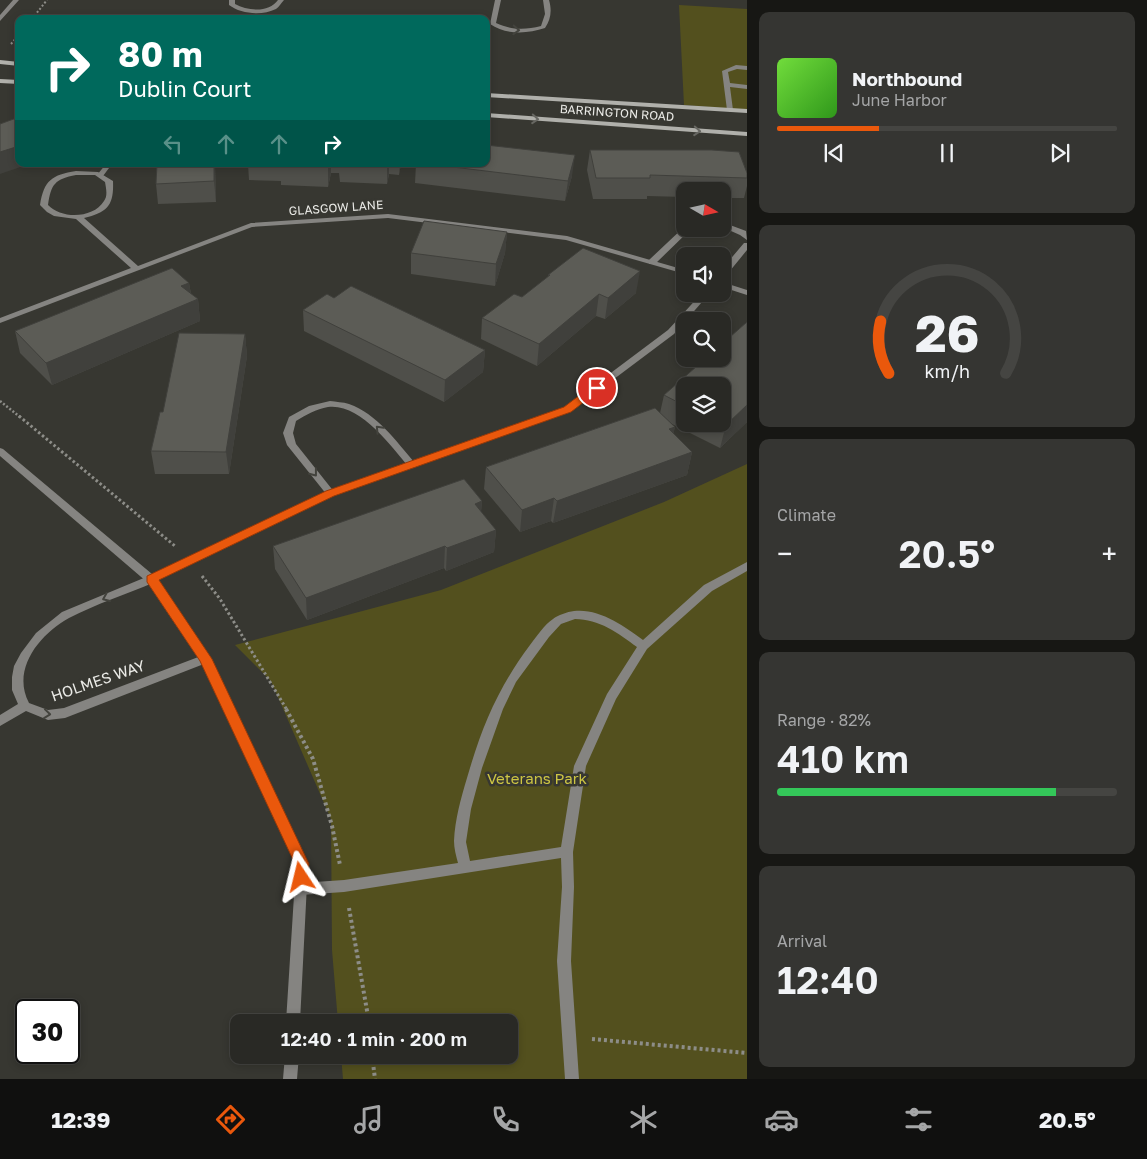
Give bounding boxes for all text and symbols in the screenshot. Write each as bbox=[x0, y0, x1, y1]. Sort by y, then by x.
one-way arrow bbox=[512, 25, 520, 36]
text: 80 m bbox=[118, 33, 203, 75]
icon: right bbox=[35, 35, 100, 100]
text: Northbound bbox=[852, 67, 962, 90]
text: Dublin Court bbox=[118, 75, 252, 102]
text: June Harbor bbox=[852, 90, 947, 110]
street label: BARRINGTON ROAD bbox=[559, 101, 675, 124]
one-way arrow bbox=[531, 113, 539, 124]
one-way arrow bbox=[693, 125, 701, 136]
icon: left bbox=[159, 130, 187, 158]
icon: ahead bbox=[212, 130, 240, 158]
icon: ahead bbox=[265, 130, 293, 158]
icon: right bbox=[318, 130, 346, 158]
icon: previous bbox=[820, 139, 848, 167]
icon: pause bbox=[933, 139, 961, 167]
icon: next bbox=[1046, 139, 1074, 167]
north arrow bbox=[676, 182, 731, 238]
map controls bbox=[676, 182, 731, 432]
street label: GLASGOW LANE bbox=[288, 197, 384, 218]
button: sound bbox=[676, 247, 731, 302]
text: 26 bbox=[915, 301, 979, 363]
button: search bbox=[676, 312, 731, 367]
text: km/h bbox=[924, 360, 970, 382]
pin bbox=[576, 367, 618, 409]
icon: arrive bbox=[583, 374, 611, 402]
button: layers bbox=[676, 377, 731, 432]
one-way arrow bbox=[376, 425, 385, 434]
one-way arrow bbox=[309, 467, 317, 476]
text: Climate bbox=[777, 505, 836, 525]
text: 20.5° bbox=[899, 531, 995, 576]
text: − bbox=[777, 537, 792, 570]
text: + bbox=[1102, 537, 1117, 570]
one-way arrow bbox=[102, 591, 111, 602]
street label: HOLMES WAY bbox=[48, 655, 147, 705]
one-way arrow bbox=[44, 708, 52, 719]
text: Range · 82% bbox=[777, 710, 871, 730]
text: 410 km bbox=[777, 736, 909, 781]
park label: Veterans Park bbox=[487, 769, 588, 787]
position arrow bbox=[274, 850, 326, 902]
text: Arrival bbox=[777, 931, 827, 951]
text: 12:40 bbox=[777, 957, 879, 1002]
speed limit sign: 30 bbox=[15, 999, 80, 1064]
text: 12:40 · 1 min · 200 m bbox=[281, 1027, 467, 1050]
icon: directions bbox=[213, 1102, 248, 1137]
icon: music bbox=[351, 1102, 386, 1137]
icon: phone bbox=[488, 1102, 523, 1137]
icon: climate bbox=[626, 1102, 661, 1137]
icon: car bbox=[764, 1102, 799, 1137]
icon: filters bbox=[901, 1102, 936, 1137]
text: 12:39 bbox=[51, 1106, 111, 1133]
text: 20.5° bbox=[1039, 1106, 1096, 1133]

